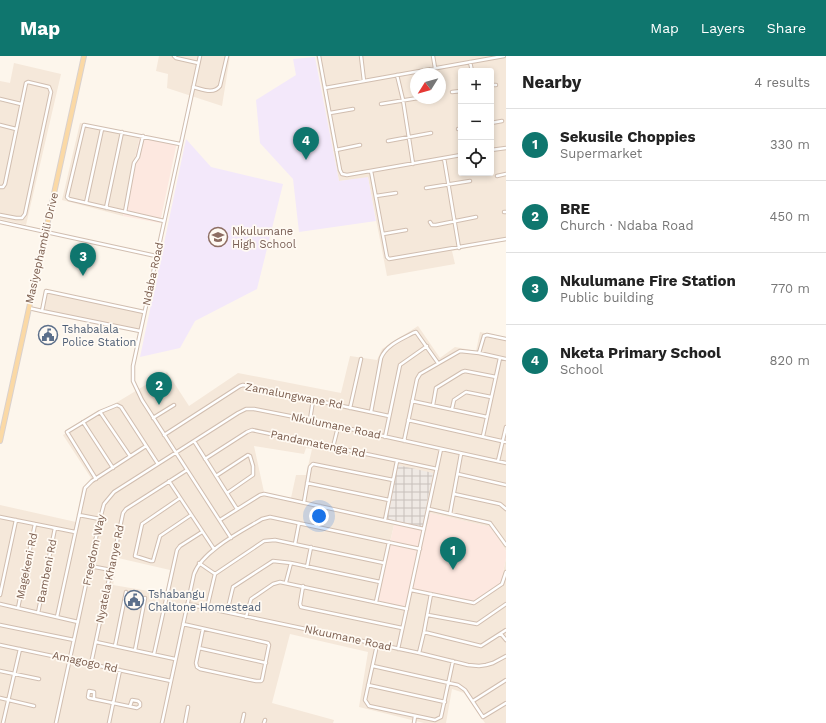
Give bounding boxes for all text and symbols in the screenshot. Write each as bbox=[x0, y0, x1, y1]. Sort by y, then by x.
text: Map bbox=[20, 17, 60, 40]
text: Map bbox=[650, 20, 679, 36]
text: Layers bbox=[701, 20, 745, 36]
text: Share bbox=[767, 20, 806, 36]
north arrow bbox=[410, 68, 446, 104]
map controls bbox=[458, 68, 494, 176]
button: + bbox=[458, 68, 494, 104]
text: Nearby bbox=[522, 72, 581, 92]
text: 4 results bbox=[754, 75, 810, 90]
button: − bbox=[458, 104, 494, 140]
pin: 4 bbox=[293, 127, 319, 160]
text: Sekusile Choppies bbox=[560, 128, 695, 146]
text: 1 bbox=[532, 137, 538, 152]
text: 330 m bbox=[770, 137, 810, 152]
button: locate bbox=[458, 140, 494, 176]
text: Supermarket bbox=[560, 146, 642, 161]
street label: Masiyephambili Drive bbox=[23, 191, 61, 305]
text: BRE bbox=[560, 200, 590, 218]
text: 2 bbox=[531, 209, 539, 224]
text: 450 m bbox=[770, 209, 810, 224]
text: Church · Ndaba Road bbox=[560, 218, 694, 233]
place label: Nkulumane High School bbox=[232, 225, 297, 251]
school or university icon: Nkulumane High School bbox=[207, 226, 229, 248]
street label: Ndaba Road bbox=[140, 241, 166, 307]
pin: 3 bbox=[70, 243, 96, 276]
text: Nkulumane Fire Station bbox=[560, 272, 736, 290]
text: 3 bbox=[531, 281, 539, 296]
text: 770 m bbox=[771, 281, 810, 296]
text: Public building bbox=[560, 290, 653, 305]
place label: Tshabalala Police Station bbox=[62, 323, 136, 349]
public building icon: Tshabalala Police Station bbox=[37, 324, 59, 346]
text: Nketa Primary School bbox=[560, 344, 721, 362]
text: 4 bbox=[531, 353, 539, 368]
text: 820 m bbox=[770, 353, 810, 368]
text: School bbox=[560, 362, 603, 377]
pin: 2 bbox=[146, 372, 172, 405]
street label: Zamalungwane Rd bbox=[244, 380, 344, 412]
street label: Nkulumane Road bbox=[290, 410, 382, 442]
street label: Pandamatenga Rd bbox=[269, 428, 367, 460]
your location bbox=[309, 506, 329, 526]
street label: Freedom Way bbox=[80, 513, 108, 587]
street label: Nyatela Khanye Rd bbox=[93, 524, 127, 624]
street label: Magekeni Rd bbox=[14, 532, 40, 600]
pin: 1 bbox=[440, 537, 466, 570]
street label: Bambeni Rd bbox=[34, 538, 60, 604]
place label: Tshabangu Chaltone Homestead bbox=[148, 588, 261, 614]
public building icon: Tshabangu Chaltone Homestead bbox=[123, 589, 145, 611]
street label: Nkuumane Road bbox=[303, 622, 393, 654]
street label: Amagogo Rd bbox=[51, 649, 119, 675]

